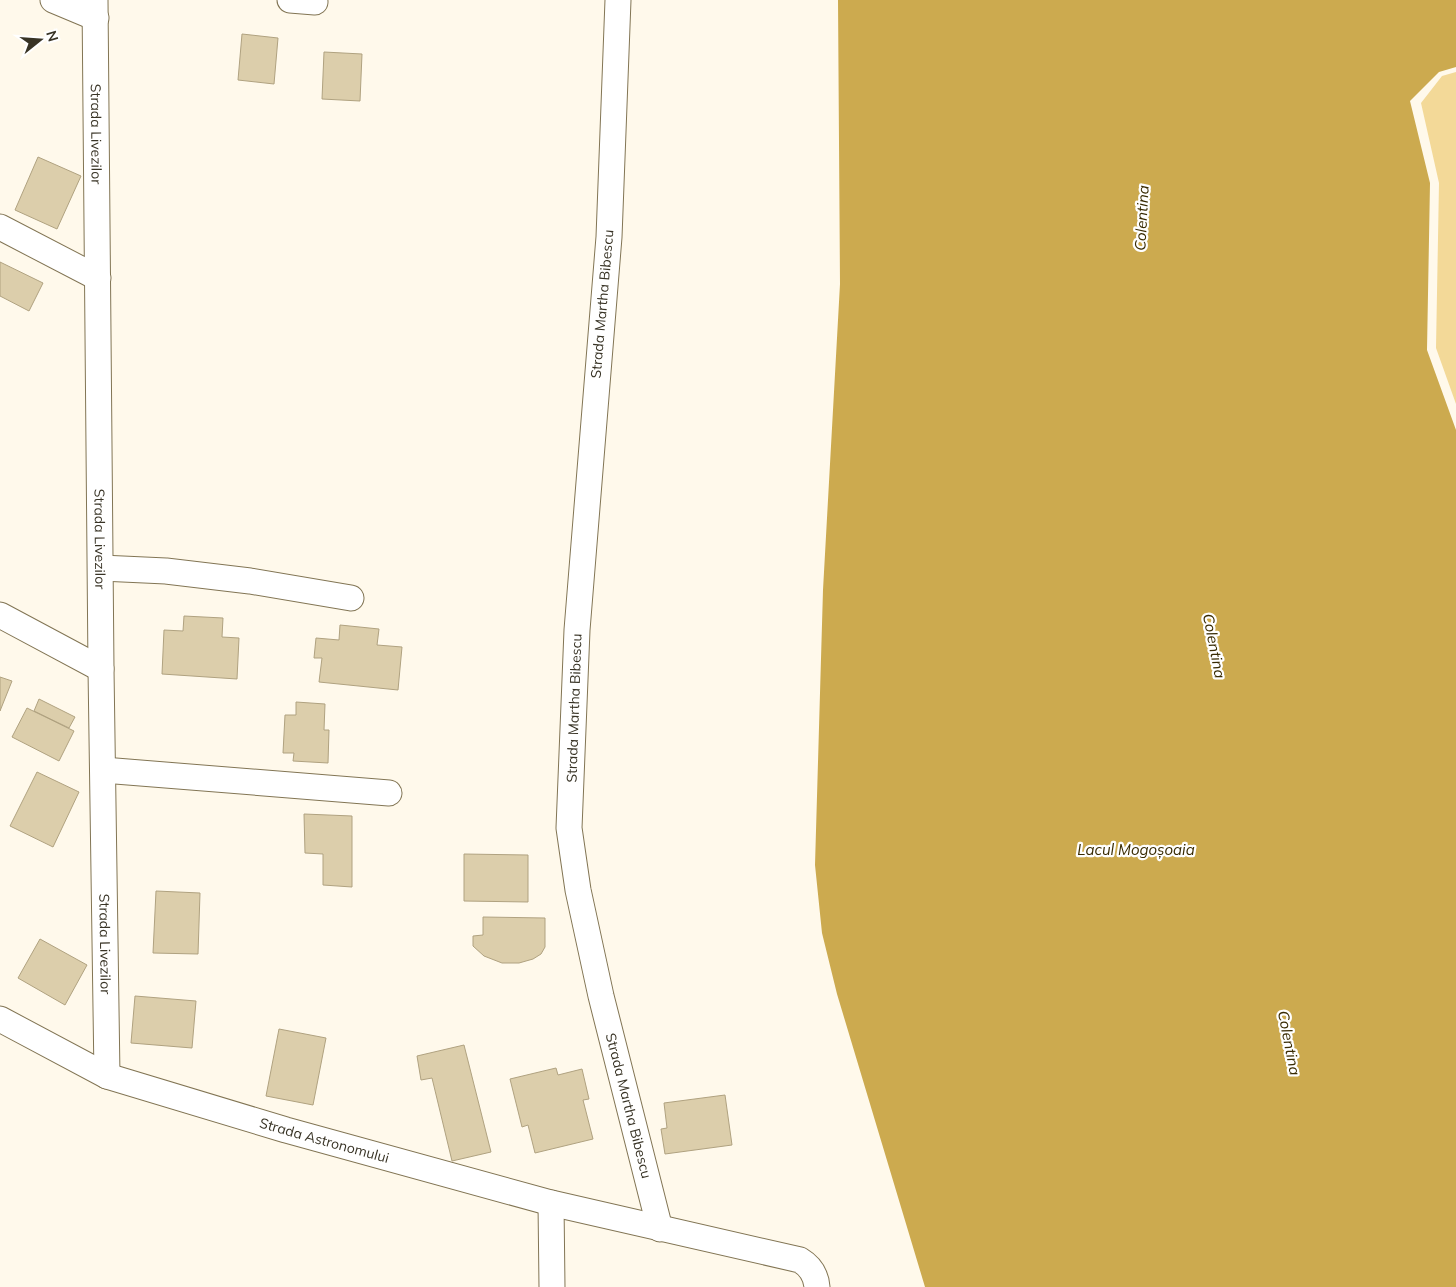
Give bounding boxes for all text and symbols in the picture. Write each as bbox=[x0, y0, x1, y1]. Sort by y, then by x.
north arrow bbox=[15, 15, 65, 65]
text: N bbox=[42, 29, 63, 44]
street label: Strada Livezilor bbox=[87, 84, 106, 185]
water label: Colentina bbox=[1130, 185, 1153, 251]
street label: Strada Martha Bibescu bbox=[587, 229, 617, 379]
street label: Strada Livezilor bbox=[90, 489, 109, 590]
water label: Colentina bbox=[1199, 612, 1230, 680]
street label: Strada Martha Bibescu bbox=[562, 633, 586, 783]
water label: Lacul Mogoșoaia bbox=[1077, 840, 1195, 859]
street label: Strada Livezilor bbox=[95, 894, 115, 995]
water label: Colentina bbox=[1274, 1009, 1305, 1077]
street label: Strada Martha Bibescu bbox=[602, 1031, 656, 1180]
street label: Strada Astronomului bbox=[257, 1114, 391, 1167]

